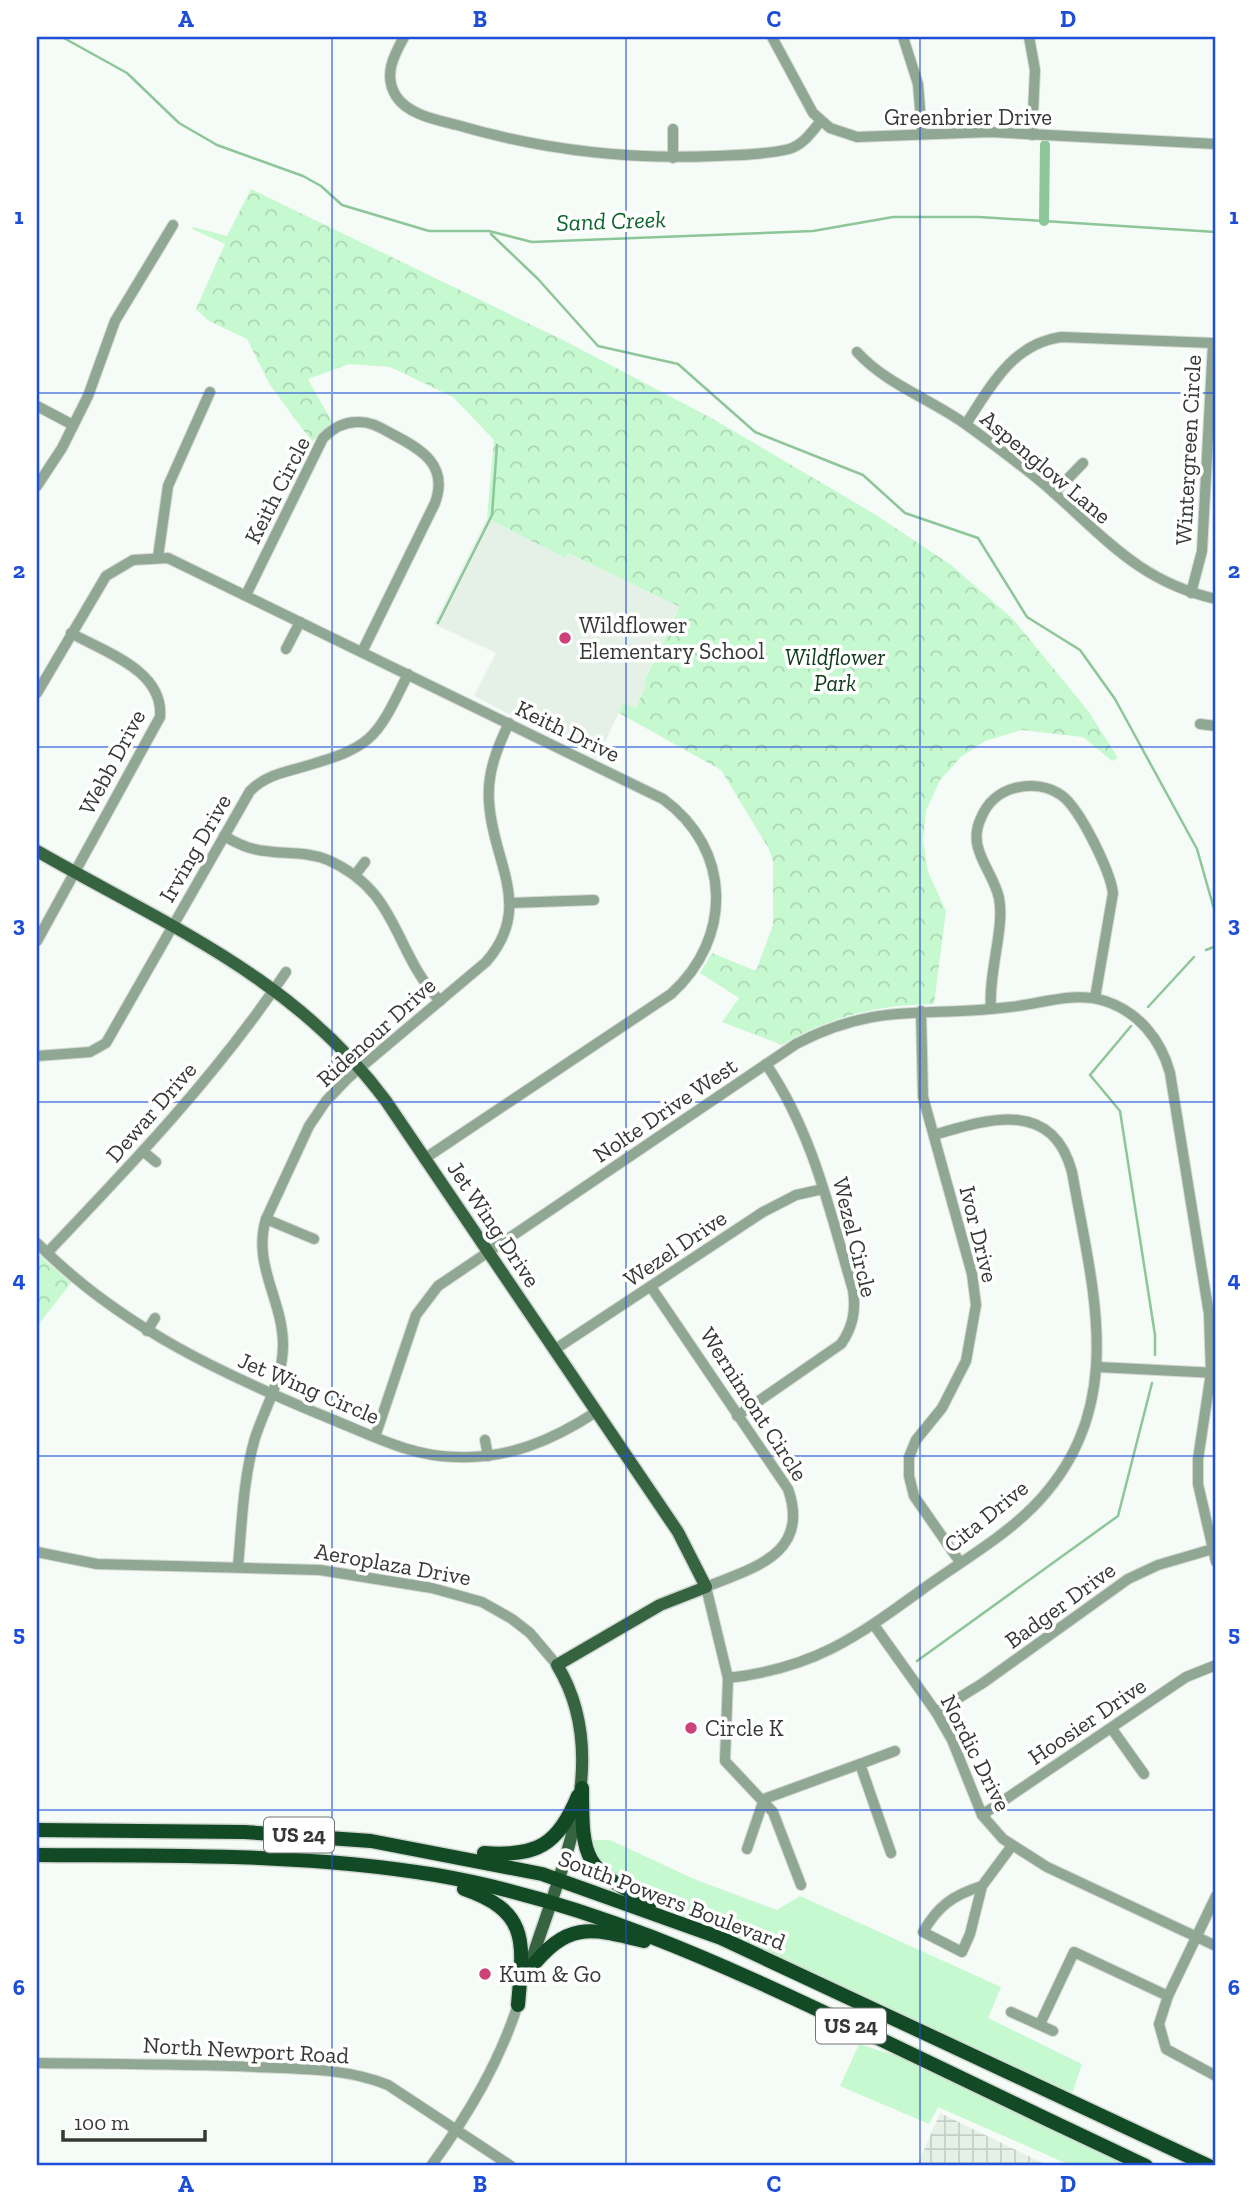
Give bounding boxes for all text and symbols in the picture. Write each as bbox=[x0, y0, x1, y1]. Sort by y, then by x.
text: A bbox=[178, 5, 194, 33]
text: B bbox=[473, 5, 487, 33]
text: C bbox=[767, 5, 781, 33]
text: D bbox=[1060, 5, 1076, 33]
street label: Greenbrier Drive bbox=[884, 103, 1052, 131]
text: 1 bbox=[14, 202, 24, 230]
text: 1 bbox=[1229, 202, 1239, 230]
water label: Sand Creek bbox=[556, 204, 667, 237]
street label: Wintergreen Circle bbox=[1169, 354, 1207, 546]
street label: Aspenglow Lane bbox=[975, 404, 1117, 530]
street label: Keith Circle bbox=[238, 432, 316, 548]
text: 2 bbox=[13, 556, 25, 584]
text: 2 bbox=[1228, 556, 1240, 584]
place label: Wildflower Elementary School bbox=[579, 611, 765, 665]
marker: Wildflower Elementary School bbox=[557, 630, 573, 646]
park label: Wildflower Park bbox=[785, 643, 885, 697]
street label: Keith Drive bbox=[511, 694, 625, 768]
street label: Webb Drive bbox=[73, 705, 151, 819]
street label: Irving Drive bbox=[153, 789, 237, 907]
text: 3 bbox=[13, 910, 25, 938]
text: 3 bbox=[1228, 910, 1240, 938]
street label: Ridenour Drive bbox=[311, 971, 441, 1093]
street label: Nolte Drive West bbox=[588, 1051, 743, 1168]
street label: Dewar Drive bbox=[100, 1056, 202, 1168]
street label: Jet Wing Drive bbox=[441, 1155, 547, 1293]
street label: Wezel Circle bbox=[827, 1174, 883, 1300]
street label: Ivor Drive bbox=[954, 1183, 1004, 1285]
street label: Wezel Drive bbox=[618, 1203, 732, 1293]
text: 4 bbox=[12, 1265, 26, 1293]
text: 4 bbox=[1227, 1265, 1241, 1293]
street label: Wernimont Circle bbox=[694, 1322, 814, 1486]
street label: Jet Wing Circle bbox=[234, 1346, 384, 1430]
street label: Cita Drive bbox=[938, 1474, 1034, 1558]
street label: Aeroplaza Drive bbox=[313, 1537, 473, 1591]
street label: Badger Drive bbox=[999, 1556, 1121, 1654]
text: 5 bbox=[13, 1619, 25, 1647]
text: 5 bbox=[1228, 1619, 1240, 1647]
street label: Hoosier Drive bbox=[1023, 1671, 1151, 1771]
street label: Nordic Drive bbox=[935, 1690, 1017, 1816]
place label: Circle K bbox=[705, 1714, 784, 1742]
marker: Circle K bbox=[683, 1720, 699, 1736]
road number: US 24 bbox=[264, 1818, 334, 1853]
street label: South Powers Boulevard bbox=[554, 1844, 790, 1956]
place label: Kum & Go bbox=[499, 1960, 601, 1988]
marker: Kum & Go bbox=[477, 1966, 493, 1982]
text: 6 bbox=[13, 1973, 25, 2001]
text: 6 bbox=[1228, 1973, 1240, 2001]
road number: US 24 bbox=[816, 2008, 886, 2044]
street label: North Newport Road bbox=[142, 2031, 350, 2069]
scale bar bbox=[63, 2098, 205, 2142]
text: 100 m bbox=[74, 2110, 129, 2135]
text: A bbox=[178, 2170, 194, 2198]
text: B bbox=[473, 2170, 487, 2198]
text: C bbox=[767, 2170, 781, 2198]
text: D bbox=[1060, 2170, 1076, 2198]

